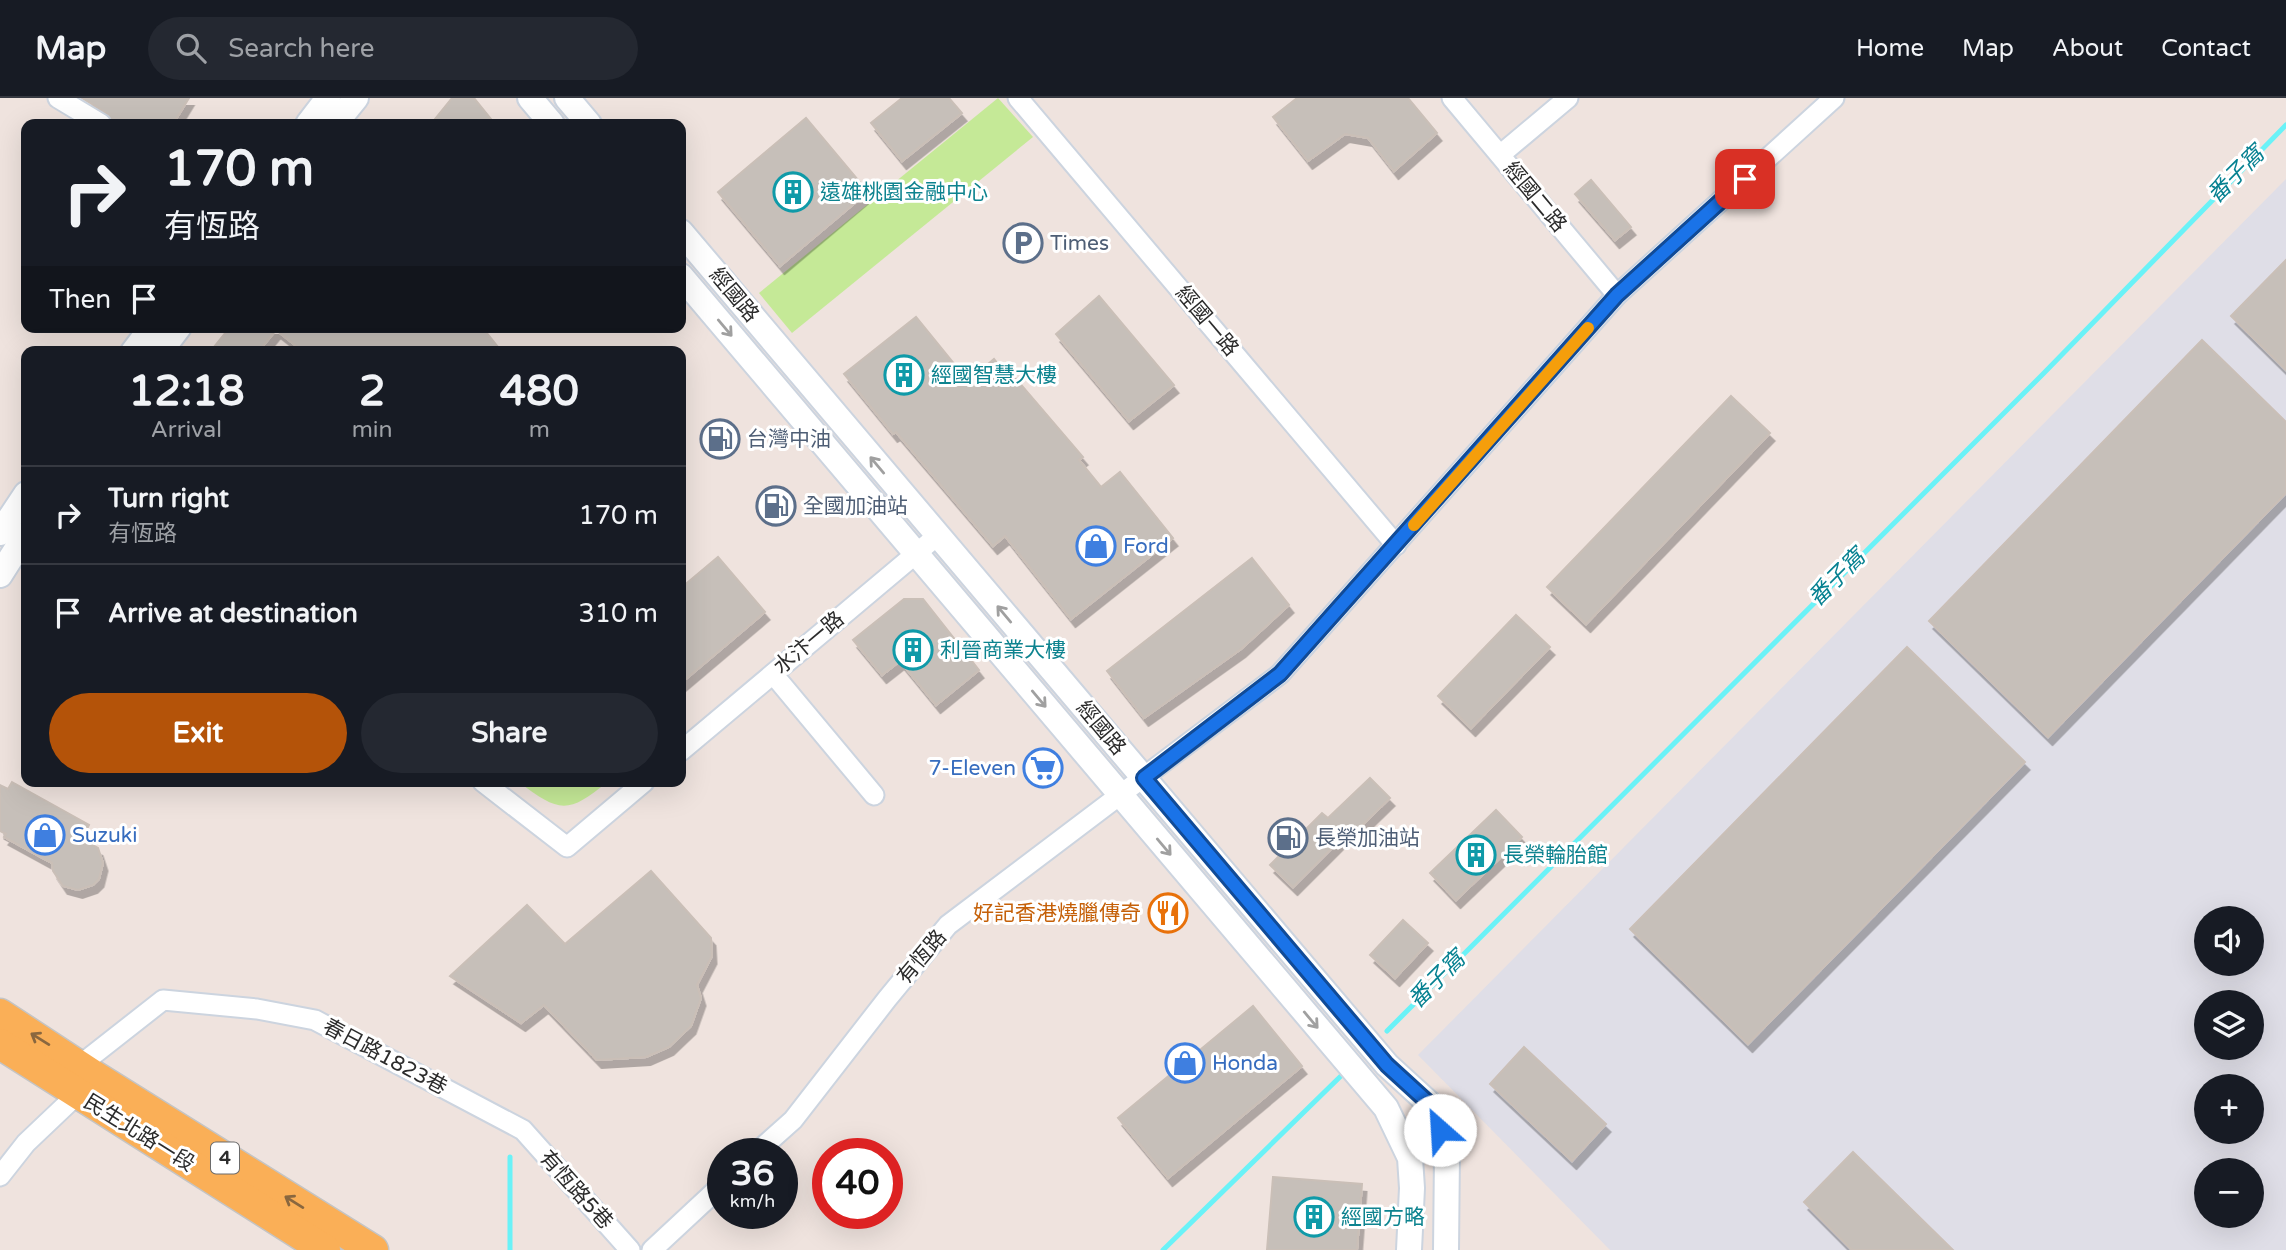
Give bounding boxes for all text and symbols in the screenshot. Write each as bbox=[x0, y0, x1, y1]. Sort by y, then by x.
search box bbox=[148, 17, 638, 80]
text: Map bbox=[35, 29, 106, 68]
icon: search bbox=[172, 29, 210, 67]
text: Search here bbox=[228, 33, 374, 64]
text: Home bbox=[1856, 34, 1924, 63]
text: Map bbox=[1962, 34, 2014, 63]
text: About bbox=[2052, 34, 2123, 63]
text: Contact bbox=[2161, 34, 2251, 63]
water label: 番子窩 bbox=[2202, 138, 2273, 209]
text: 170 m bbox=[164, 140, 314, 199]
icon: right bbox=[49, 147, 140, 238]
pin bbox=[1715, 149, 1775, 209]
street label: 經國二路 bbox=[1498, 157, 1572, 237]
icon: arrive bbox=[1726, 160, 1764, 198]
building icon: 遠雄桃園金融中心 bbox=[772, 171, 814, 213]
place label: 遠雄桃園金融中心 bbox=[820, 180, 988, 205]
text: 有恆路 bbox=[164, 208, 260, 246]
parking icon: Times bbox=[1002, 222, 1044, 264]
place label: Times bbox=[1050, 231, 1109, 256]
street label: 經國路 bbox=[704, 263, 764, 327]
icon: arrive bbox=[125, 280, 163, 318]
street label: 經國一路 bbox=[1170, 281, 1244, 361]
text: Then bbox=[49, 284, 111, 315]
one-way arrow bbox=[717, 319, 733, 337]
building icon: 經國智慧大樓 bbox=[883, 354, 925, 396]
place label: 經國智慧大樓 bbox=[931, 363, 1057, 388]
text: 12:18 bbox=[128, 366, 245, 417]
text: 2 bbox=[359, 366, 385, 417]
text: 480 bbox=[500, 366, 579, 417]
text: Arrival bbox=[151, 416, 222, 444]
text: min bbox=[352, 416, 393, 444]
text: m bbox=[529, 416, 550, 444]
fuel station icon: 台灣中油 bbox=[699, 418, 741, 460]
place label: 台灣中油 bbox=[747, 427, 831, 452]
one-way arrow bbox=[869, 456, 885, 474]
text: Turn right bbox=[108, 483, 229, 514]
fuel station icon: 全國加油站 bbox=[755, 485, 797, 527]
place label: 全國加油站 bbox=[803, 494, 908, 519]
icon: right bbox=[49, 496, 87, 534]
text: 170 m bbox=[578, 500, 658, 531]
text: 有恆路 bbox=[108, 520, 177, 548]
shop icon: Ford bbox=[1075, 525, 1117, 567]
place label: Ford bbox=[1123, 534, 1169, 559]
water label: 番子窩 bbox=[1803, 541, 1874, 612]
icon: arrive bbox=[49, 594, 87, 632]
text: Arrive at destination bbox=[108, 598, 358, 629]
text: 310 m bbox=[578, 598, 658, 629]
one-way arrow bbox=[996, 605, 1012, 623]
street label: 水汴一路 bbox=[769, 606, 849, 680]
building icon: 利晉商業大樓 bbox=[892, 629, 934, 671]
place label: 利晉商業大樓 bbox=[940, 638, 1066, 663]
one-way arrow bbox=[1031, 690, 1047, 708]
button: Exit bbox=[49, 693, 347, 773]
button: Share bbox=[361, 693, 658, 773]
street label: 經國路 bbox=[1071, 696, 1131, 760]
supermarket icon: 7-Eleven bbox=[1022, 747, 1064, 789]
place label: 7-Eleven bbox=[929, 756, 1016, 781]
shop icon: Suzuki bbox=[24, 814, 66, 856]
fuel station icon: 長榮加油站 bbox=[1267, 817, 1309, 859]
place label: Suzuki bbox=[72, 823, 137, 848]
place label: 長榮加油站 bbox=[1315, 826, 1420, 851]
building icon: 長榮輪胎館 bbox=[1455, 834, 1497, 876]
one-way arrow bbox=[1156, 838, 1172, 856]
place label: 長榮輪胎館 bbox=[1503, 843, 1608, 868]
restaurant icon: 好記香港燒臘傳奇 bbox=[1147, 892, 1189, 934]
place label: 好記香港燒臘傳奇 bbox=[973, 901, 1141, 926]
map controls bbox=[2194, 906, 2264, 1228]
button: sound bbox=[2194, 906, 2264, 976]
street label: 有恆路 bbox=[892, 925, 952, 989]
water label: 番子窩 bbox=[1403, 943, 1474, 1014]
button: layers bbox=[2194, 990, 2264, 1060]
one-way arrow bbox=[1303, 1011, 1319, 1029]
street label: 春日路1823巷 bbox=[319, 1014, 451, 1100]
one-way arrow bbox=[30, 1031, 50, 1045]
shop icon: Honda bbox=[1164, 1042, 1206, 1084]
place label: Honda bbox=[1212, 1051, 1278, 1076]
button: + bbox=[2194, 1074, 2264, 1144]
street label: 民生北路一段 bbox=[79, 1089, 199, 1177]
position arrow bbox=[1403, 1093, 1477, 1167]
speed limit sign: 40 bbox=[812, 1138, 903, 1229]
road number: 4 bbox=[211, 1142, 239, 1174]
street label: 有恆路5巷 bbox=[534, 1146, 618, 1234]
text: 36 bbox=[731, 1153, 774, 1195]
button: − bbox=[2194, 1158, 2264, 1228]
text: km/h bbox=[730, 1190, 775, 1212]
one-way arrow bbox=[284, 1194, 304, 1208]
building icon: 經國方略 bbox=[1293, 1196, 1335, 1238]
place label: 經國方略 bbox=[1341, 1205, 1425, 1230]

